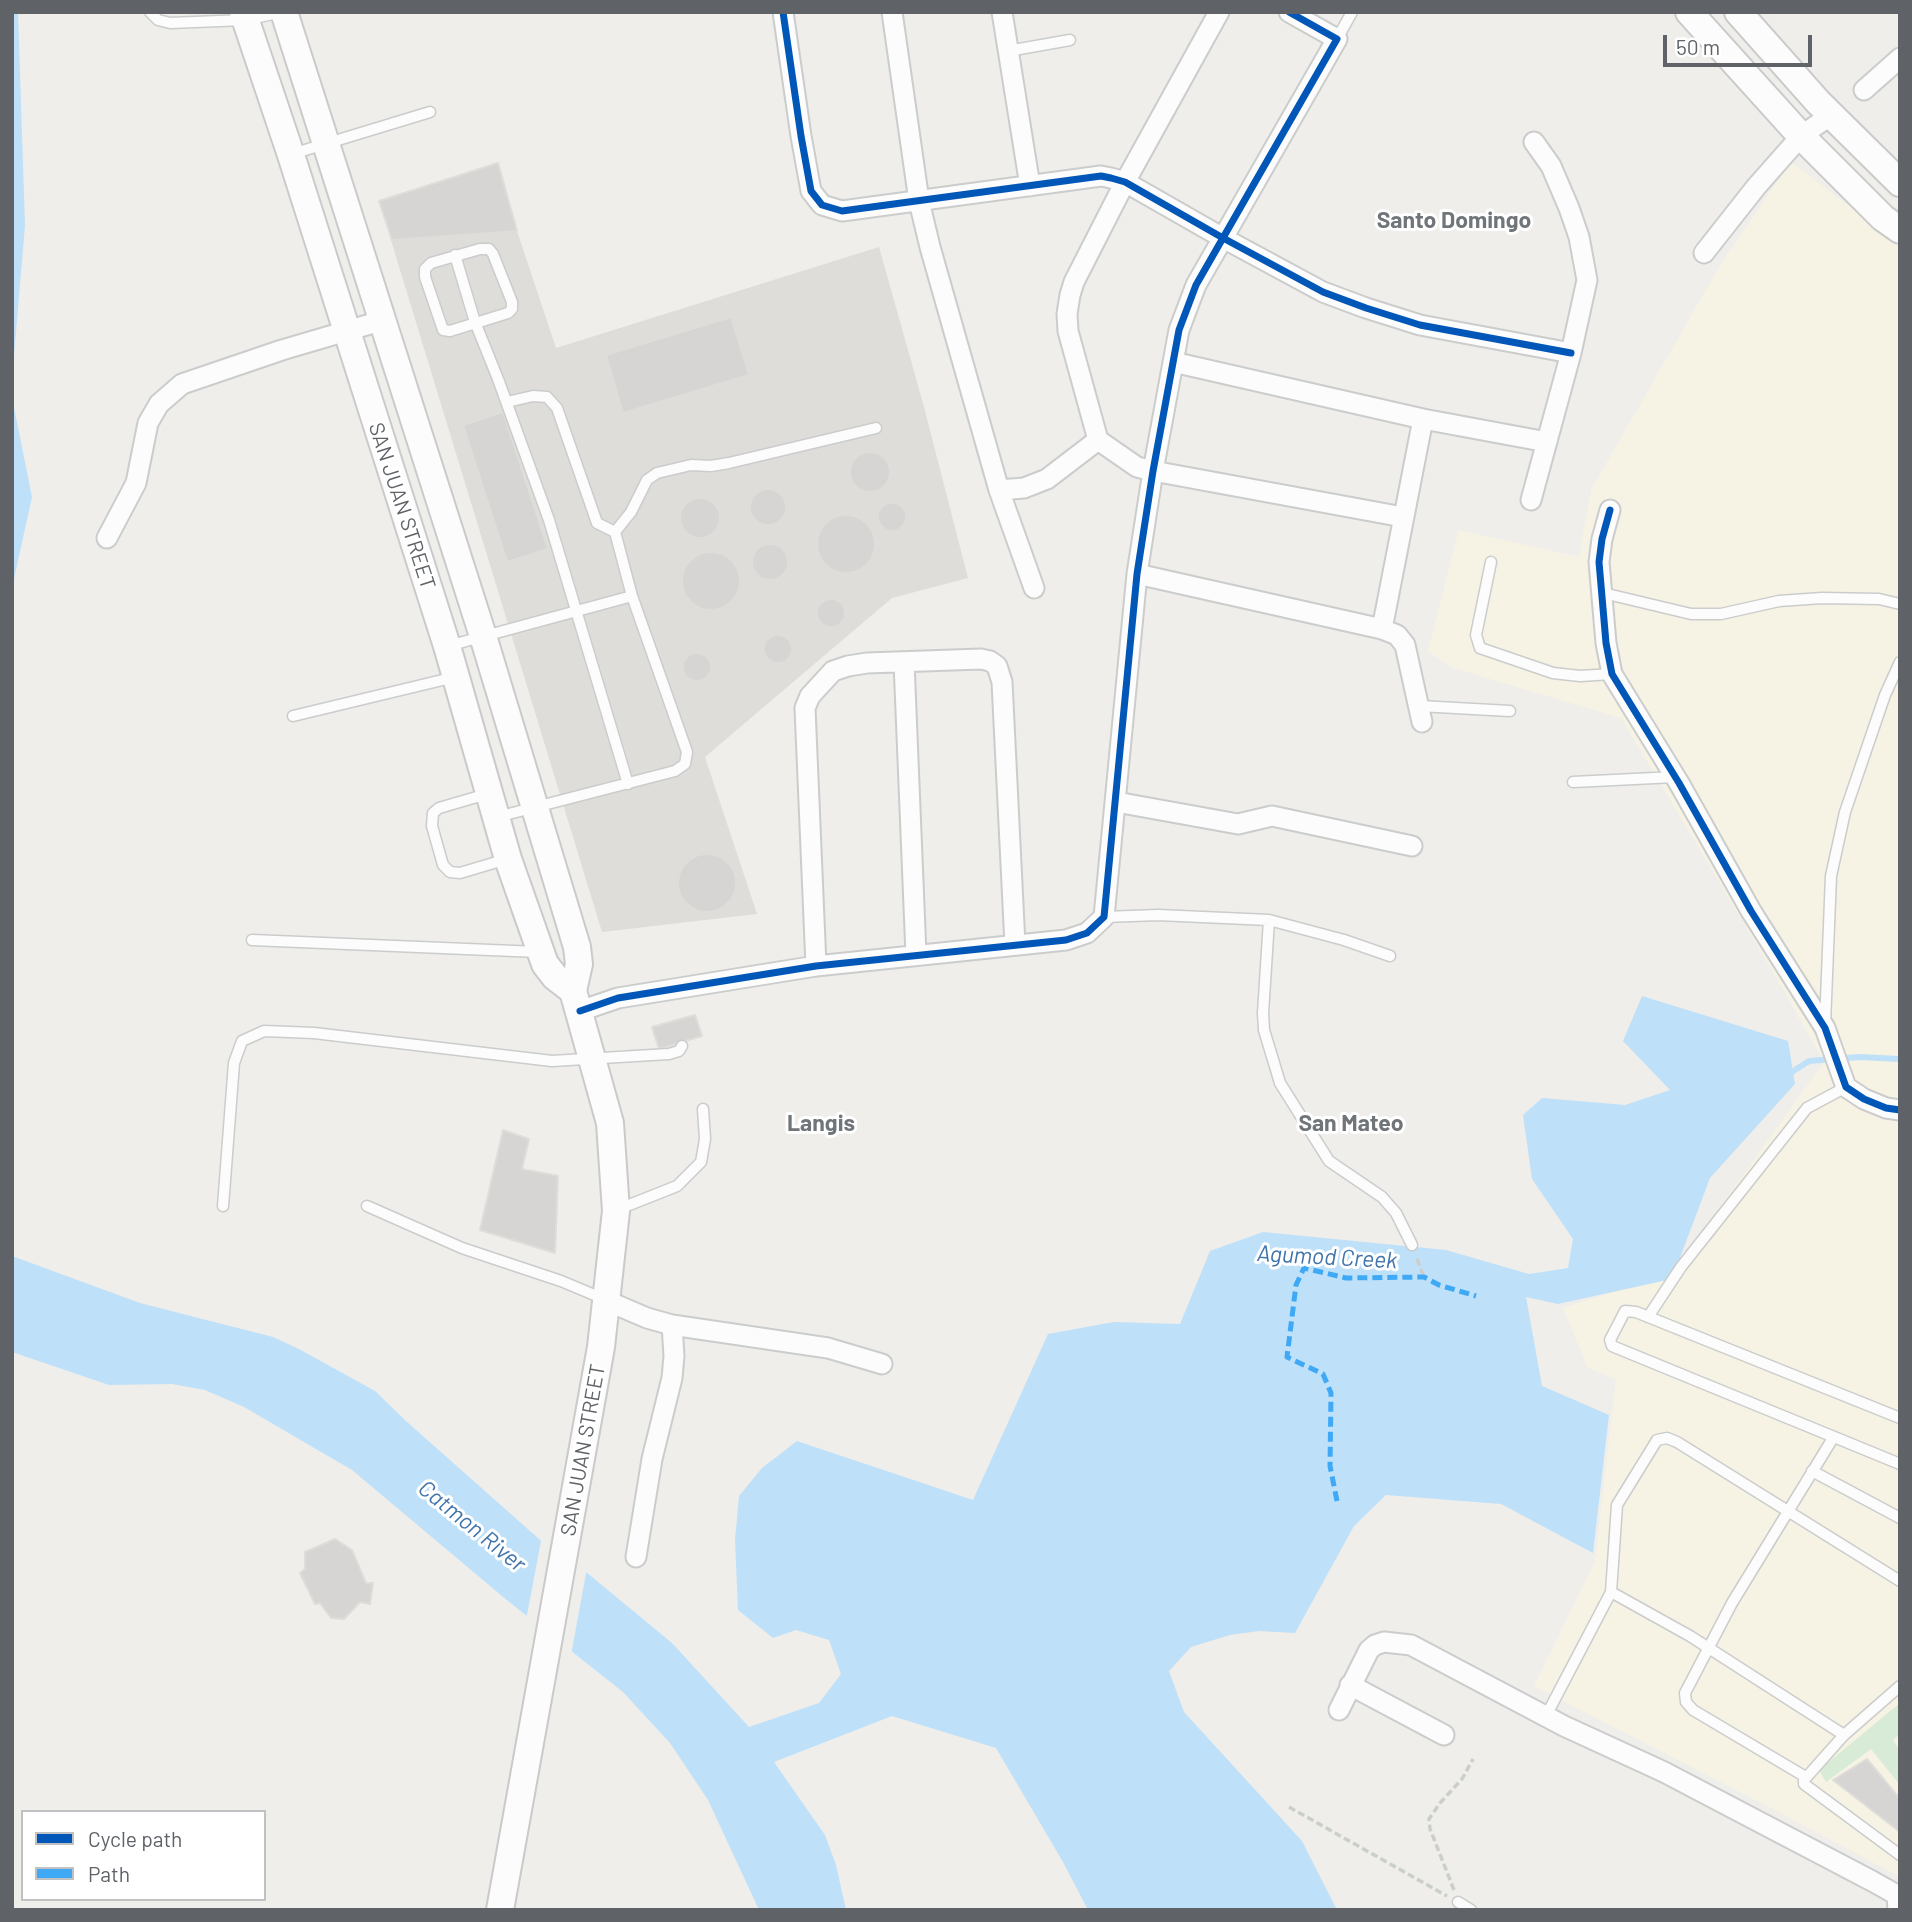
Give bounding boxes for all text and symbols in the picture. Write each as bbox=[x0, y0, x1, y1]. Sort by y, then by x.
scale bar bbox=[1667, 21, 1816, 65]
text: 50 m bbox=[1676, 34, 1720, 59]
district label: Santo Domingo bbox=[1377, 206, 1531, 234]
street label: SAN JUAN STREET bbox=[363, 419, 441, 593]
district label: Langis bbox=[787, 1109, 855, 1137]
district label: San Mateo bbox=[1298, 1109, 1404, 1137]
water label: Agumod Creek bbox=[1256, 1240, 1398, 1274]
street label: SAN JUAN STREET bbox=[555, 1362, 611, 1538]
water label: Catmon River bbox=[413, 1474, 531, 1578]
legend bbox=[21, 1810, 266, 1901]
text: Cycle path bbox=[88, 1826, 182, 1851]
text: Path bbox=[88, 1861, 130, 1886]

